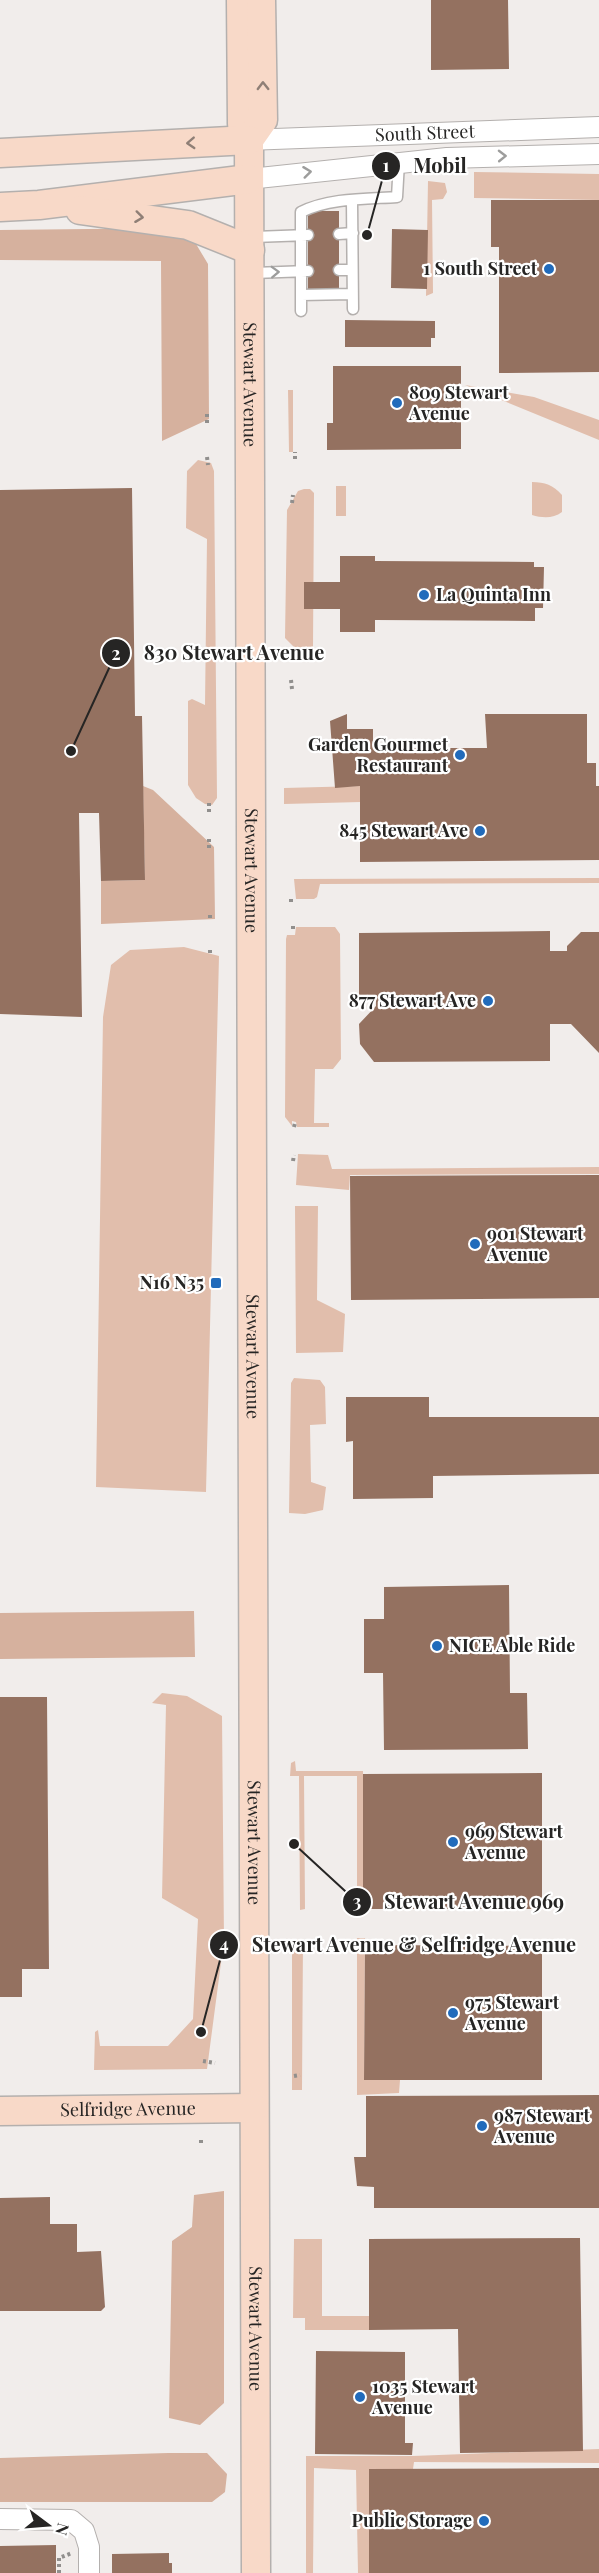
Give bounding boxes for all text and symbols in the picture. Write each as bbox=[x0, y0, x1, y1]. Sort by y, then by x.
one-way arrow bbox=[256, 81, 269, 90]
street label: South Street bbox=[374, 119, 476, 146]
one-way arrow bbox=[186, 136, 195, 149]
callout: Mobil bbox=[371, 147, 479, 185]
one-way arrow bbox=[497, 150, 506, 163]
text: Mobil bbox=[413, 151, 467, 178]
text: 1 bbox=[383, 153, 390, 177]
one-way arrow bbox=[303, 166, 312, 179]
one-way arrow bbox=[134, 210, 143, 223]
place label: 1 South Street bbox=[423, 256, 538, 280]
marker: 1 South Street bbox=[542, 262, 556, 276]
one-way arrow bbox=[271, 266, 280, 279]
street label: Stewart Avenue bbox=[239, 322, 263, 447]
place label: 809 Stewart Avenue bbox=[408, 380, 509, 425]
marker: 809 Stewart Avenue bbox=[390, 396, 404, 410]
place label: La Quinta Inn bbox=[436, 582, 551, 606]
marker: La Quinta Inn bbox=[417, 588, 431, 602]
callout: 830 Stewart Avenue bbox=[101, 634, 336, 672]
text: 830 Stewart Avenue bbox=[144, 638, 324, 665]
text: 2 bbox=[111, 641, 121, 665]
place label: Garden Gourmet Restaurant bbox=[308, 732, 449, 777]
marker: Garden Gourmet Restaurant bbox=[453, 748, 467, 762]
street label: Stewart Avenue bbox=[240, 808, 264, 933]
place label: 845 Stewart Ave bbox=[339, 818, 468, 842]
marker: 845 Stewart Ave bbox=[473, 824, 487, 838]
place label: 877 Stewart Ave bbox=[349, 988, 476, 1012]
marker: 877 Stewart Ave bbox=[481, 994, 495, 1008]
place label: 901 Stewart Avenue bbox=[486, 1221, 584, 1266]
marker: 901 Stewart Avenue bbox=[468, 1237, 482, 1251]
place label: N16 N35 bbox=[140, 1270, 204, 1294]
marker: N16 N35 bbox=[209, 1276, 223, 1290]
street label: Stewart Avenue bbox=[241, 1294, 266, 1419]
place label: NICE Able Ride bbox=[449, 1633, 575, 1657]
marker: NICE Able Ride bbox=[430, 1639, 444, 1653]
street label: Stewart Avenue bbox=[243, 1780, 267, 1905]
place label: 969 Stewart Avenue bbox=[464, 1819, 564, 1864]
marker: 969 Stewart Avenue bbox=[446, 1835, 460, 1849]
callout: Stewart Avenue 969 bbox=[342, 1883, 577, 1921]
text: Stewart Avenue 969 bbox=[384, 1887, 564, 1914]
text: 3 bbox=[353, 1889, 362, 1913]
callout: Stewart Avenue & Selfridge Avenue bbox=[209, 1926, 589, 1964]
text: Stewart Avenue & Selfridge Avenue bbox=[252, 1930, 576, 1957]
text: 4 bbox=[219, 1932, 229, 1956]
place label: 975 Stewart Avenue bbox=[464, 1990, 560, 2035]
marker: 975 Stewart Avenue bbox=[446, 2006, 460, 2020]
street label: Selfridge Avenue bbox=[60, 2096, 196, 2121]
place label: 987 Stewart Avenue bbox=[493, 2103, 590, 2148]
marker: 987 Stewart Avenue bbox=[475, 2119, 489, 2133]
street label: Stewart Avenue bbox=[244, 2266, 268, 2391]
place label: 1035 Stewart Avenue bbox=[371, 2374, 476, 2419]
marker: 1035 Stewart Avenue bbox=[353, 2390, 367, 2404]
north arrow bbox=[18, 2495, 78, 2555]
place label: Public Storage bbox=[351, 2508, 472, 2532]
marker: Public Storage bbox=[477, 2514, 491, 2528]
text: N bbox=[51, 2521, 75, 2538]

